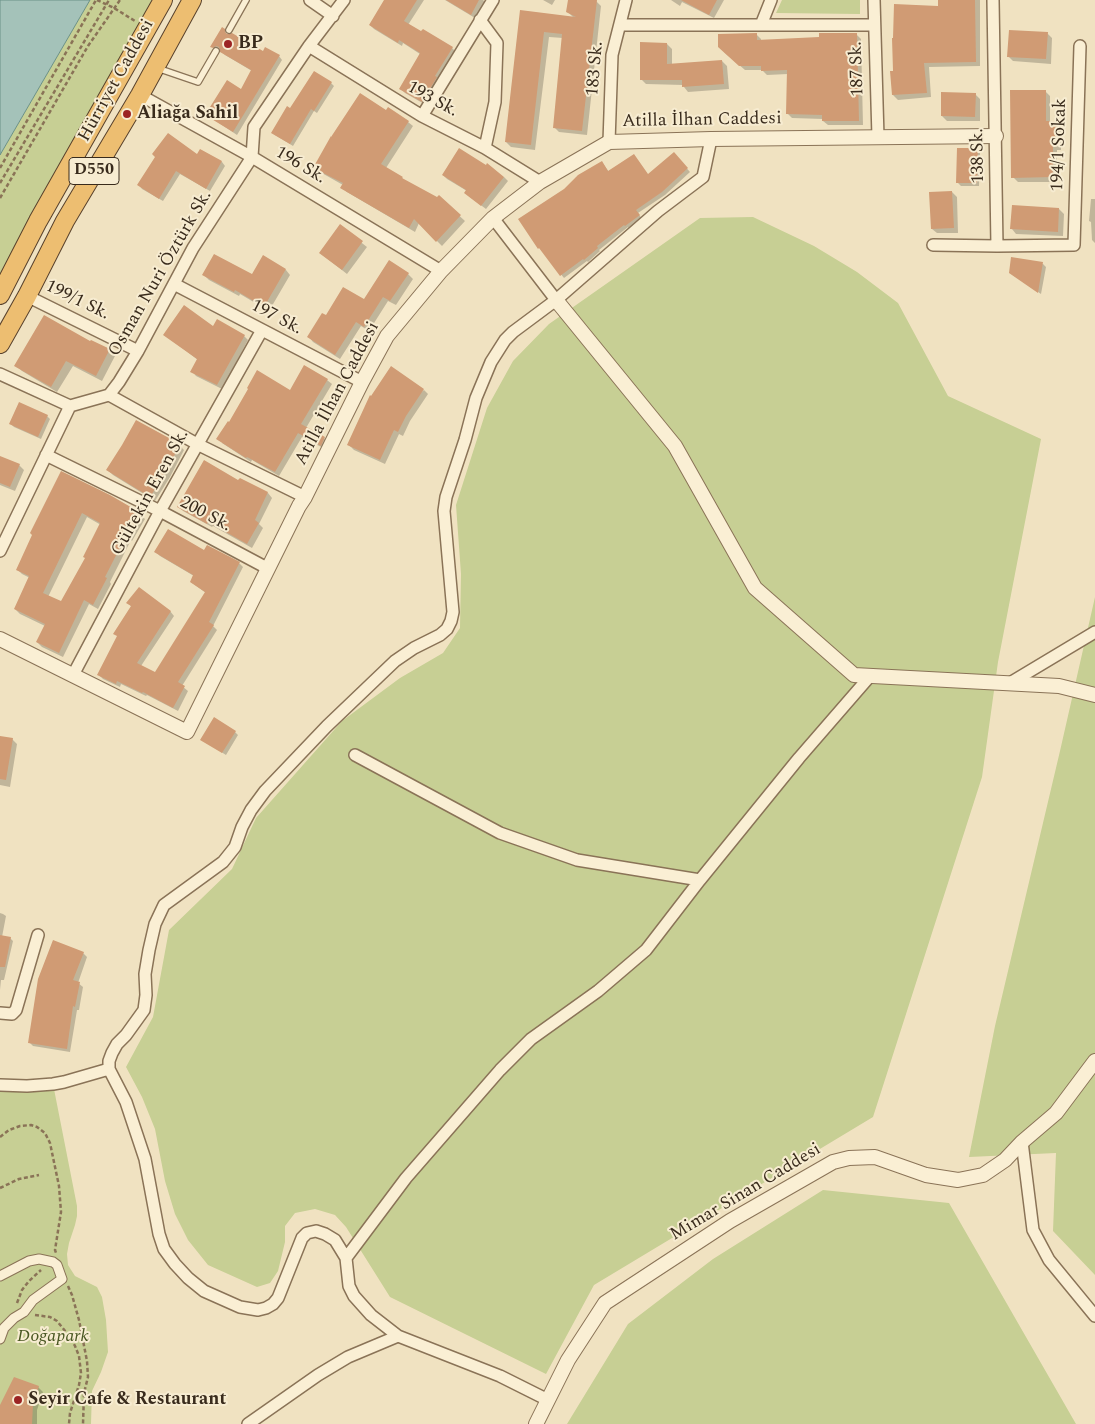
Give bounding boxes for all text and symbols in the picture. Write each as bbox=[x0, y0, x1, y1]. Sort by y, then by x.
street label: Hürriyet Caddesi bbox=[74, 16, 160, 146]
place label: BP bbox=[238, 33, 263, 55]
marker: BP bbox=[222, 38, 234, 50]
street label: 183 Sk. bbox=[583, 41, 609, 97]
street label: 187 Sk. bbox=[846, 41, 870, 97]
street label: 193 Sk. bbox=[403, 77, 461, 123]
street label: 194/1 Sokak bbox=[1048, 98, 1072, 192]
place label: Aliağa Sahil bbox=[137, 103, 238, 125]
marker: Aliağa Sahil bbox=[121, 108, 133, 120]
street label: Atilla İlhan Caddesi bbox=[622, 109, 782, 133]
street label: 138 Sk. bbox=[968, 128, 990, 184]
street label: 196 Sk. bbox=[271, 143, 329, 189]
road number: D550 bbox=[69, 158, 119, 185]
street label: Osman Nuri Öztürk Sk. bbox=[105, 187, 217, 361]
street label: 199/1 Sk. bbox=[41, 276, 113, 326]
street label: 197 Sk. bbox=[247, 295, 305, 341]
street label: Atilla İlhan Caddesi bbox=[291, 319, 385, 469]
street label: Gültekin Eren Sk. bbox=[107, 426, 195, 560]
street label: 200 Sk. bbox=[176, 492, 234, 538]
street label: Mimar Sinan Caddesi bbox=[667, 1139, 825, 1247]
park label: Doğapark bbox=[17, 1326, 89, 1348]
place label: Seyir Cafe & Restaurant bbox=[28, 1389, 226, 1411]
marker: Seyir Cafe & Restaurant bbox=[12, 1394, 24, 1406]

